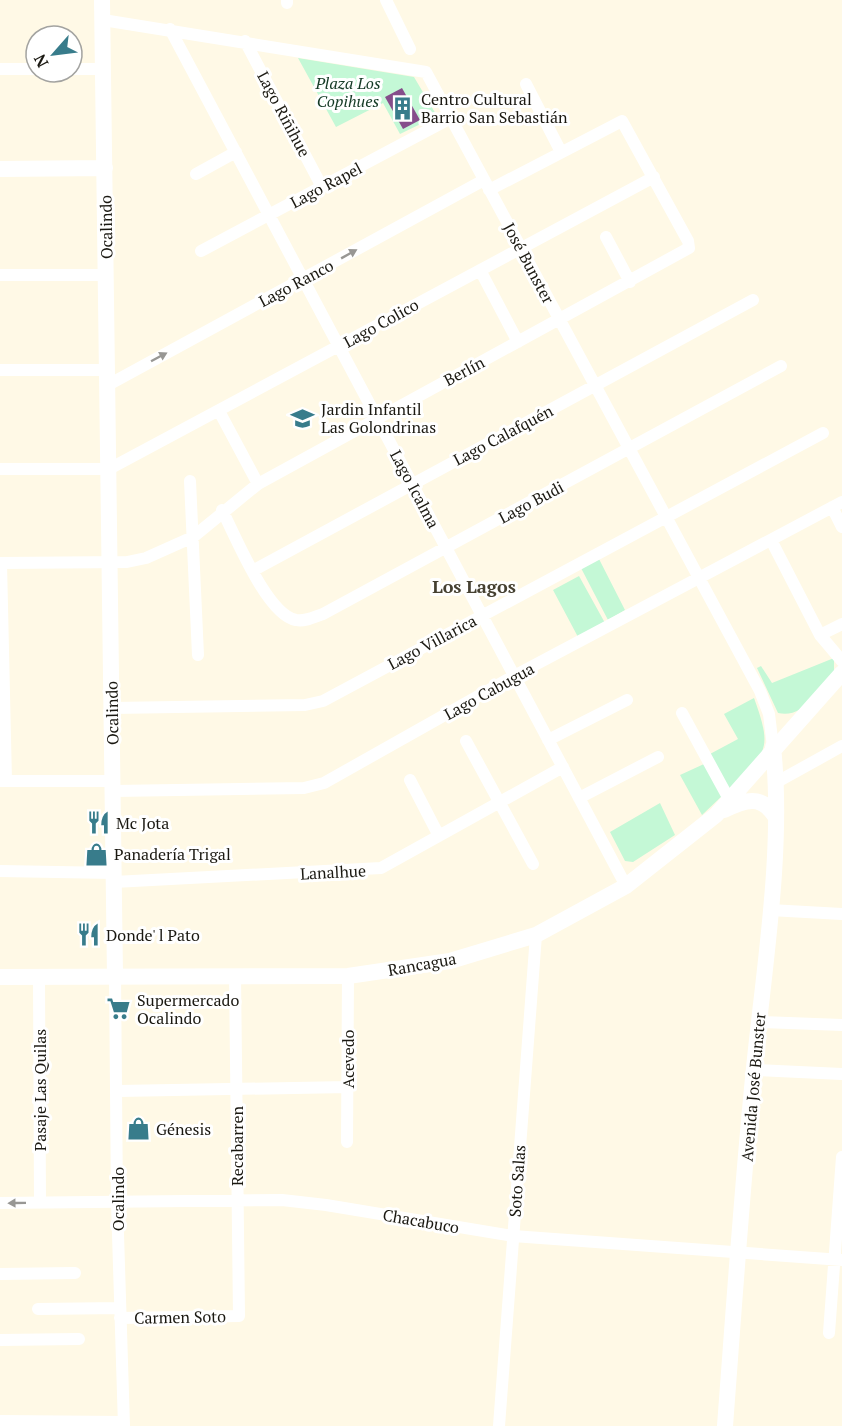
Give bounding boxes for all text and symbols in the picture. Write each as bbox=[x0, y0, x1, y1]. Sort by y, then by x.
north arrow bbox=[24, 24, 84, 84]
text: N bbox=[28, 51, 53, 72]
street label: Lago Riñihue bbox=[252, 67, 316, 161]
park label: Plaza Los Copihues bbox=[314, 72, 381, 112]
place label: Centro Cultural Barrio San Sebastián bbox=[421, 88, 568, 128]
building icon: Centro Cultural Barrio San Sebastián bbox=[390, 95, 416, 121]
street label: Lago Rapel bbox=[286, 157, 366, 213]
street label: Ocalindo bbox=[94, 195, 118, 259]
street label: José Bunster bbox=[498, 219, 560, 308]
one-way arrow bbox=[341, 249, 358, 259]
street label: Lago Ranco bbox=[255, 254, 337, 312]
street label: Lago Colico bbox=[340, 293, 423, 353]
street label: Berlín bbox=[440, 351, 489, 391]
one-way arrow bbox=[151, 352, 168, 362]
place label: Jardin Infantil Las Golondrinas bbox=[321, 398, 436, 438]
street label: Lago Calafquén bbox=[449, 399, 557, 471]
school or university icon: Jardin Infantil Las Golondrinas bbox=[290, 405, 316, 431]
street label: Lago Icalma bbox=[385, 446, 445, 532]
street label: Lago Budi bbox=[495, 476, 568, 528]
district label: Los Lagos bbox=[432, 574, 516, 598]
street label: Lago Villarica bbox=[384, 609, 480, 675]
street label: Lago Cabugua bbox=[440, 657, 538, 725]
street label: Ocalindo bbox=[100, 681, 124, 745]
restaurant icon: Mc Jota bbox=[85, 810, 111, 836]
place label: Mc Jota bbox=[116, 812, 169, 834]
shop icon: Panadería Trigal bbox=[83, 841, 109, 867]
place label: Panadería Trigal bbox=[114, 843, 231, 865]
street label: Lanalhue bbox=[300, 859, 366, 885]
restaurant icon: Donde' l Pato bbox=[75, 922, 101, 948]
place label: Donde' l Pato bbox=[106, 924, 200, 946]
street label: Rancagua bbox=[386, 947, 458, 981]
place label: Supermercado Ocalindo bbox=[137, 989, 239, 1029]
supermarket icon: Supermercado Ocalindo bbox=[106, 996, 132, 1022]
street label: Avenida José Bunster bbox=[736, 1011, 771, 1162]
street label: Pasaje Las Quilas bbox=[29, 1029, 51, 1151]
street label: Acevedo bbox=[337, 1029, 359, 1088]
street label: Recabarren bbox=[226, 1105, 248, 1186]
shop icon: Génesis bbox=[125, 1116, 151, 1142]
place label: Génesis bbox=[156, 1118, 211, 1140]
street label: Soto Salas bbox=[504, 1144, 531, 1218]
street label: Ocalindo bbox=[107, 1167, 129, 1231]
one-way arrow bbox=[7, 1198, 26, 1208]
street label: Chacabuco bbox=[381, 1203, 461, 1239]
street label: Carmen Soto bbox=[134, 1305, 226, 1329]

